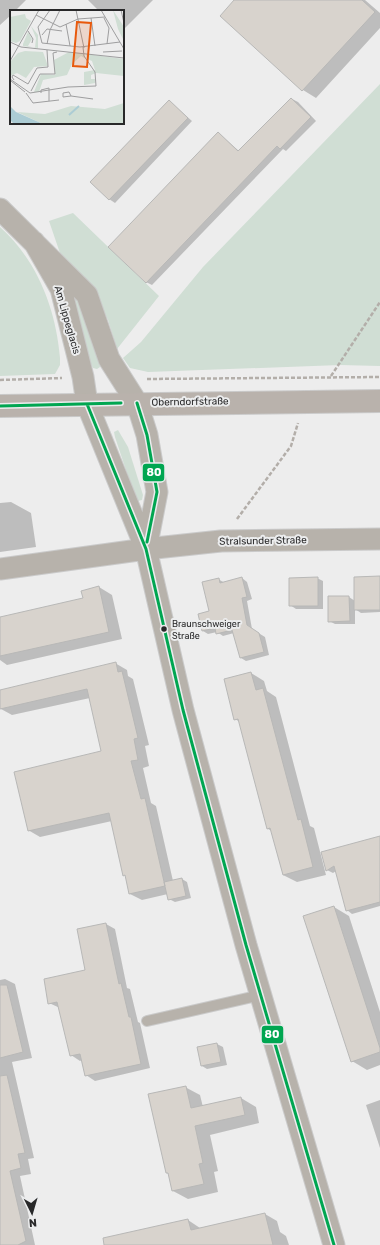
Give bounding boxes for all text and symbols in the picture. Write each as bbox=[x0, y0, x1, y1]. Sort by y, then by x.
inset map bbox=[10, 10, 124, 124]
street label: Am Lippeglacis bbox=[52, 284, 82, 356]
street label: Oberndorfstraße bbox=[151, 395, 229, 409]
line badge: 80 bbox=[142, 463, 165, 482]
text: 80 bbox=[147, 466, 161, 479]
street label: Stralsunder Straße bbox=[219, 534, 307, 548]
place label: Braunschweiger Straße bbox=[172, 619, 241, 641]
marker: Braunschweiger Straße bbox=[159, 624, 169, 634]
line badge: 80 bbox=[261, 1025, 284, 1044]
text: 80 bbox=[265, 1028, 279, 1041]
north arrow bbox=[12, 1193, 52, 1233]
text: N bbox=[28, 1216, 37, 1229]

